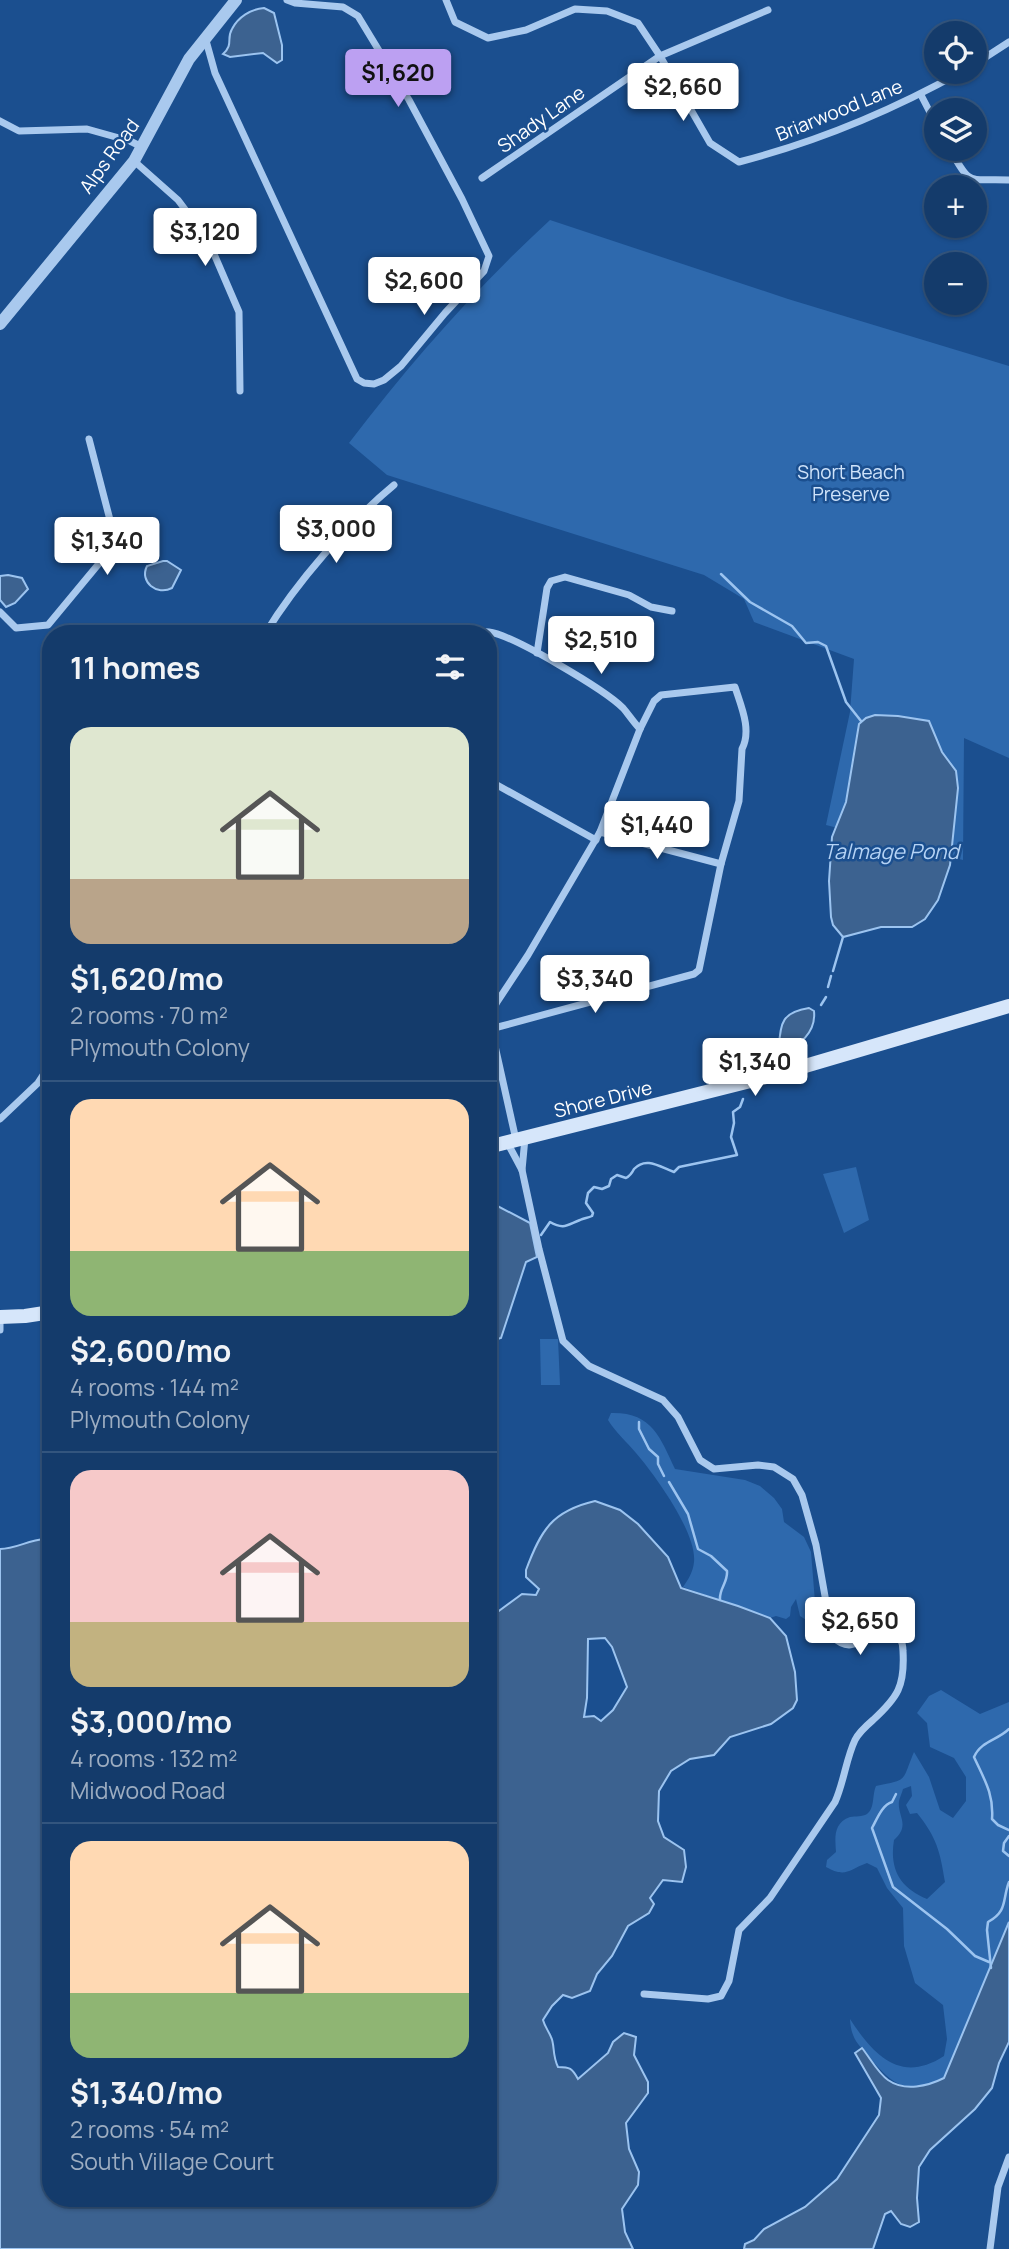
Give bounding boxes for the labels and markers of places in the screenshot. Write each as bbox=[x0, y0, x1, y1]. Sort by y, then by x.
pin: $1,620 bbox=[341, 50, 455, 109]
pin: $2,660 bbox=[626, 64, 740, 123]
pin: $3,120 bbox=[148, 208, 262, 268]
pin: $2,600 bbox=[367, 258, 481, 317]
pin: $3,000 bbox=[279, 505, 393, 565]
pin: $1,340 bbox=[50, 518, 164, 577]
pin: $2,510 bbox=[544, 616, 658, 676]
pin: $1,440 bbox=[600, 802, 714, 861]
pin: $3,340 bbox=[538, 956, 652, 1015]
pin: $1,340 bbox=[698, 1038, 812, 1098]
pin: $2,650 bbox=[803, 1598, 917, 1657]

